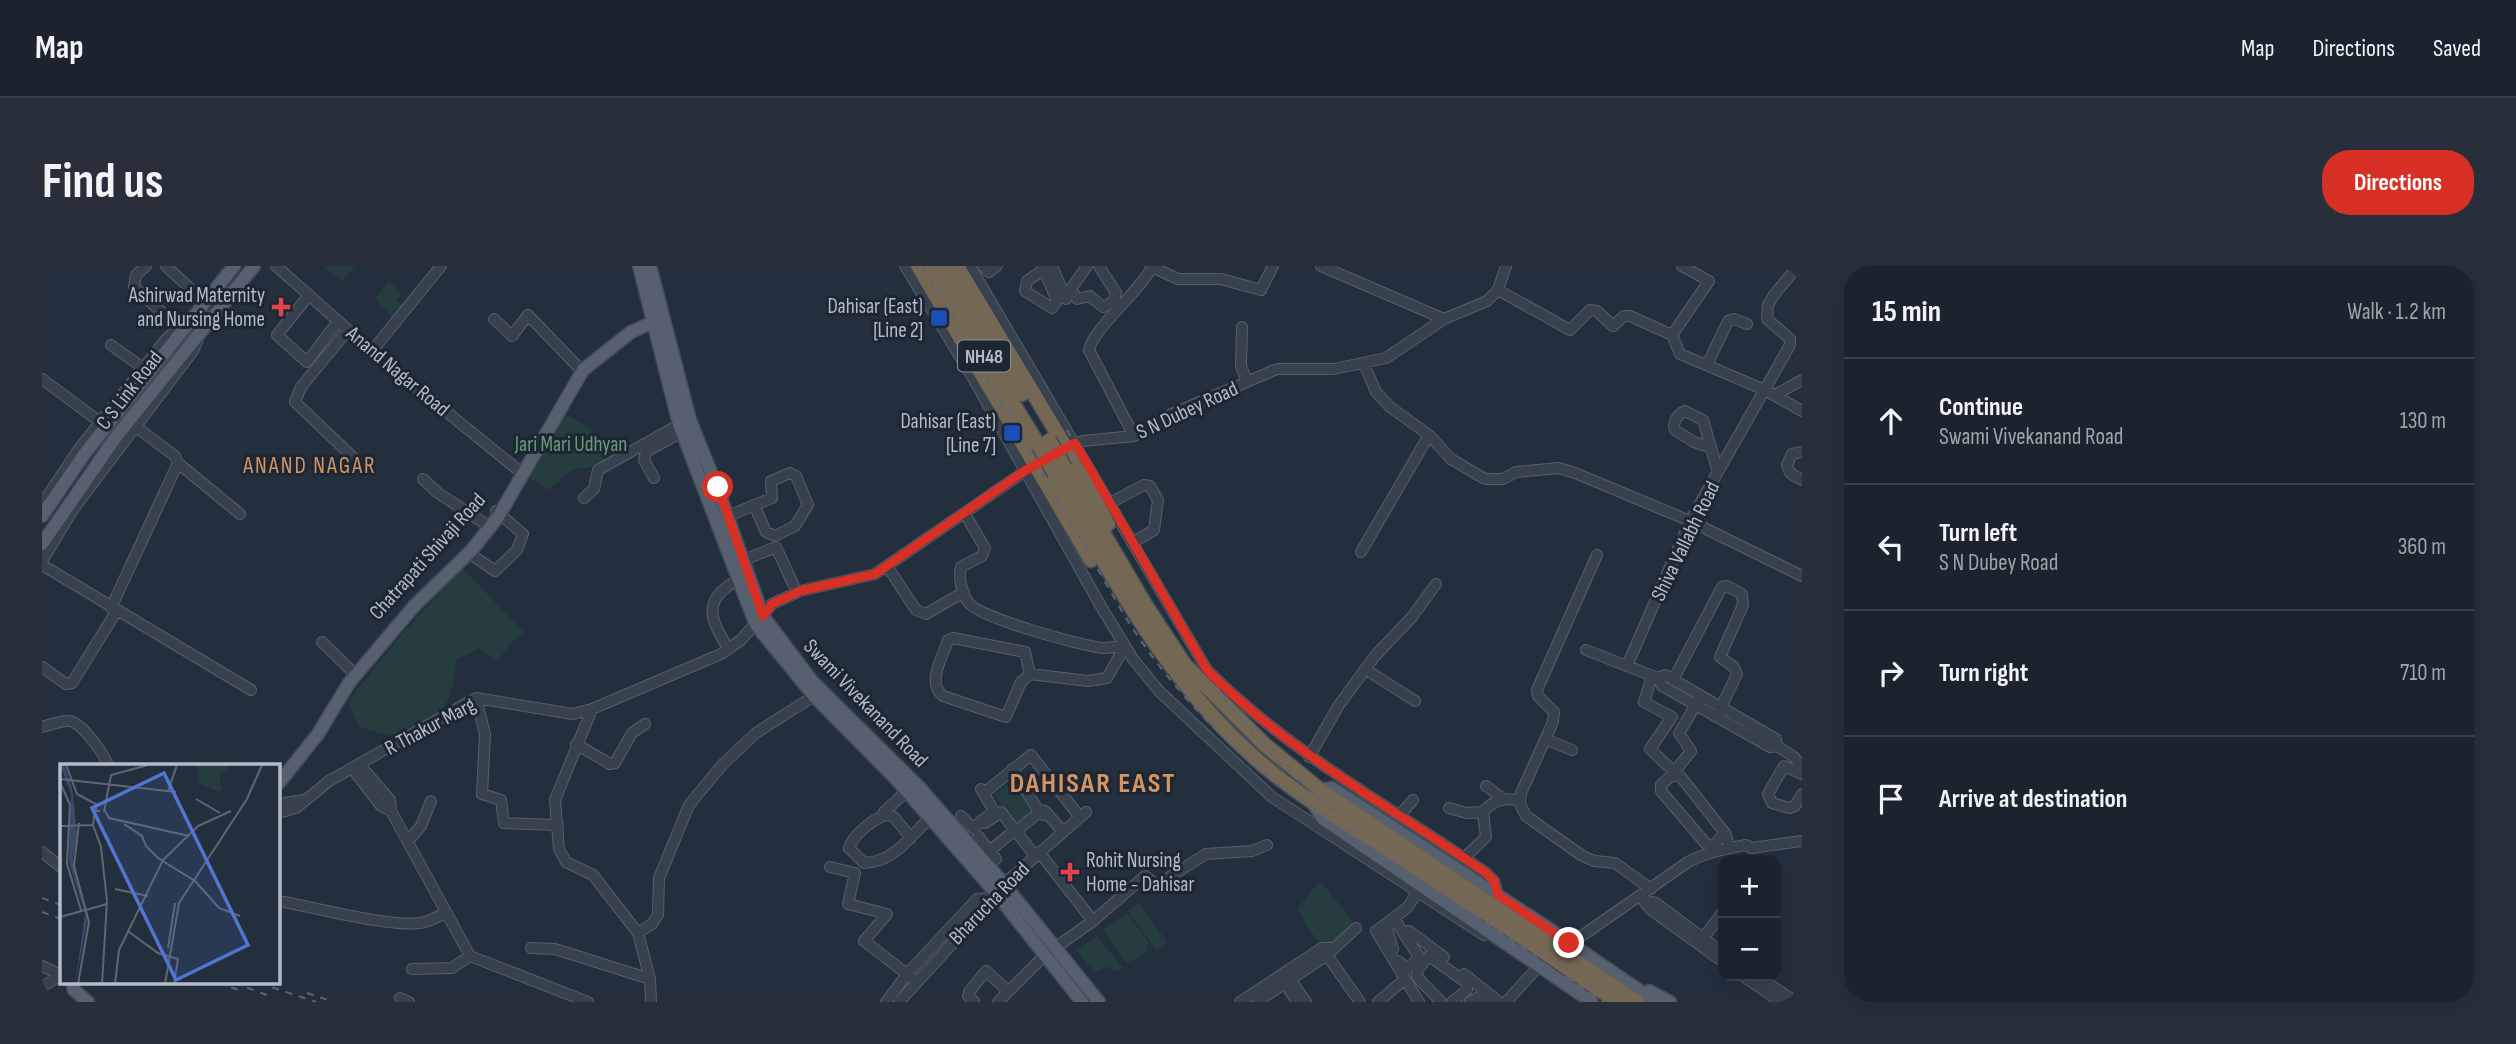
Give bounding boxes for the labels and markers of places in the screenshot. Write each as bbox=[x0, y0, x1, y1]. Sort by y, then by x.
place label: Ashirwad Maternity and Nursing Home bbox=[128, 283, 265, 332]
place label: Dahisar (East) [Line 2] bbox=[827, 294, 923, 343]
marker: Ashirwad Maternity and Nursing Home bbox=[271, 297, 291, 317]
marker: Dahisar (East) [Line 2] bbox=[929, 308, 949, 328]
place label: Dahisar (East) [Line 7] bbox=[900, 409, 996, 458]
marker: Dahisar (East) [Line 7] bbox=[1002, 423, 1022, 443]
place label: Rohit Nursing Home - Dahisar bbox=[1086, 848, 1194, 897]
marker: Rohit Nursing Home - Dahisar bbox=[1060, 862, 1080, 882]

